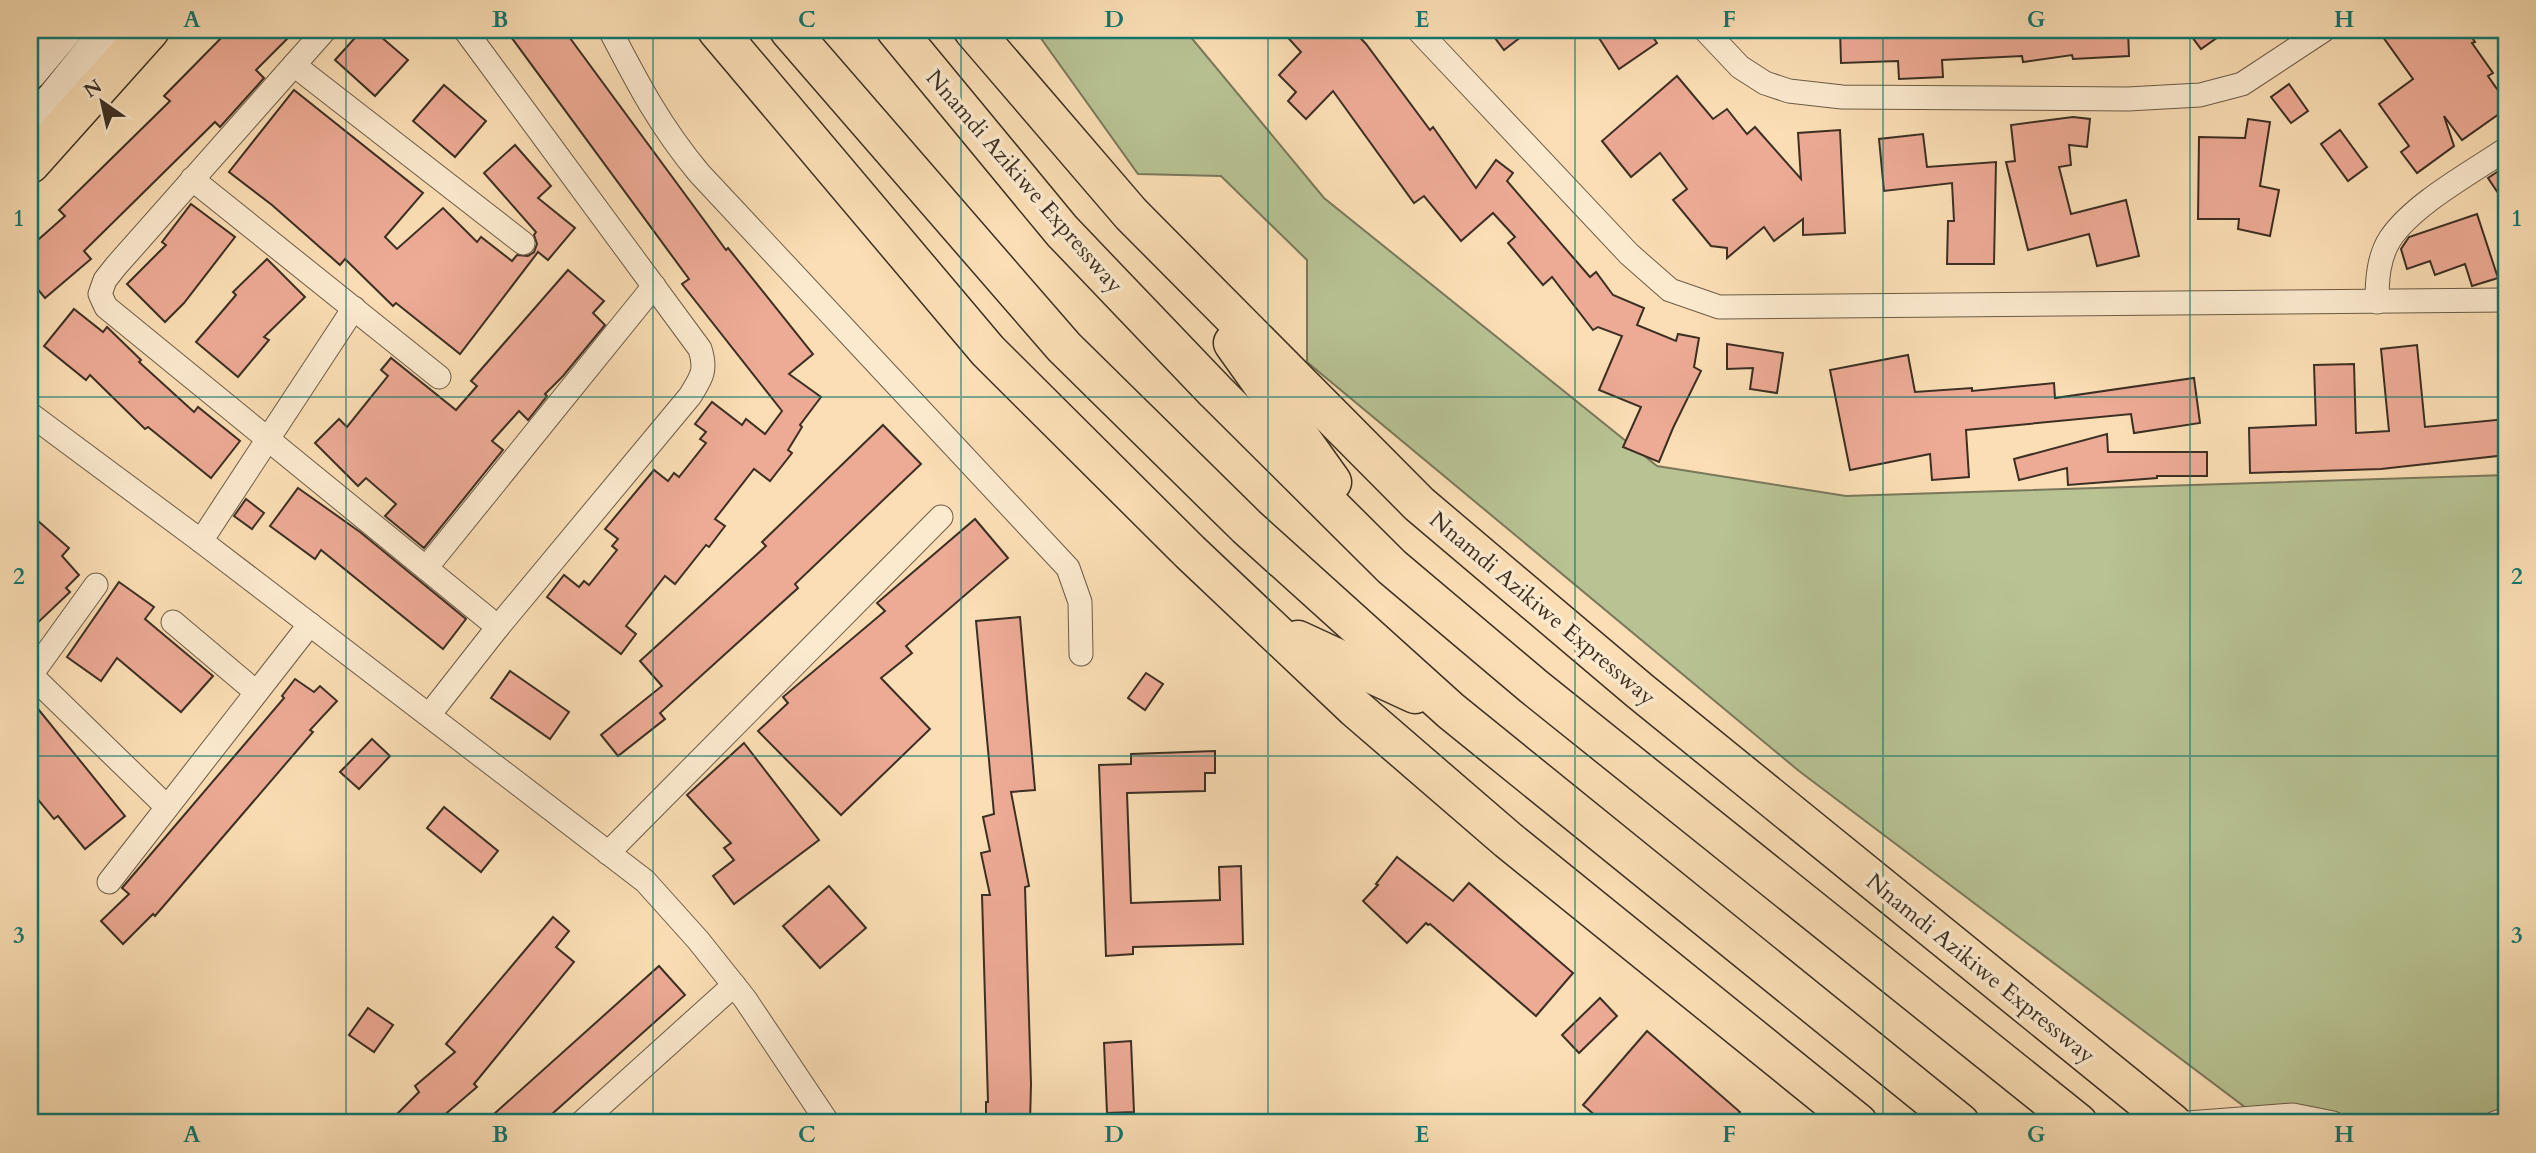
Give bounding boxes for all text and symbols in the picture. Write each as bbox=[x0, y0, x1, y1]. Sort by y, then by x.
text: A bbox=[183, 4, 201, 35]
text: B bbox=[492, 4, 508, 35]
text: C bbox=[798, 4, 816, 35]
text: D bbox=[1104, 4, 1124, 35]
text: E bbox=[1415, 4, 1429, 35]
text: F bbox=[1722, 4, 1736, 35]
text: G bbox=[2027, 4, 2046, 35]
text: H bbox=[2334, 4, 2354, 35]
street label: Nnamdi Azikiwe Expressway bbox=[919, 63, 1130, 300]
north arrow bbox=[66, 66, 136, 136]
text: N bbox=[79, 73, 108, 104]
text: 1 bbox=[13, 203, 25, 234]
text: 1 bbox=[2511, 203, 2523, 234]
street label: Nnamdi Azikiwe Expressway bbox=[1423, 504, 1662, 712]
text: 2 bbox=[13, 561, 25, 592]
text: 2 bbox=[2511, 561, 2523, 592]
street label: Nnamdi Azikiwe Expressway bbox=[1860, 866, 2102, 1071]
text: 3 bbox=[13, 920, 25, 951]
text: 3 bbox=[2511, 920, 2523, 951]
text: A bbox=[183, 1119, 201, 1150]
text: B bbox=[492, 1119, 508, 1150]
text: C bbox=[798, 1119, 816, 1150]
text: D bbox=[1104, 1119, 1124, 1150]
text: E bbox=[1415, 1119, 1429, 1150]
text: F bbox=[1722, 1119, 1736, 1150]
text: G bbox=[2027, 1119, 2046, 1150]
text: H bbox=[2334, 1119, 2354, 1150]

